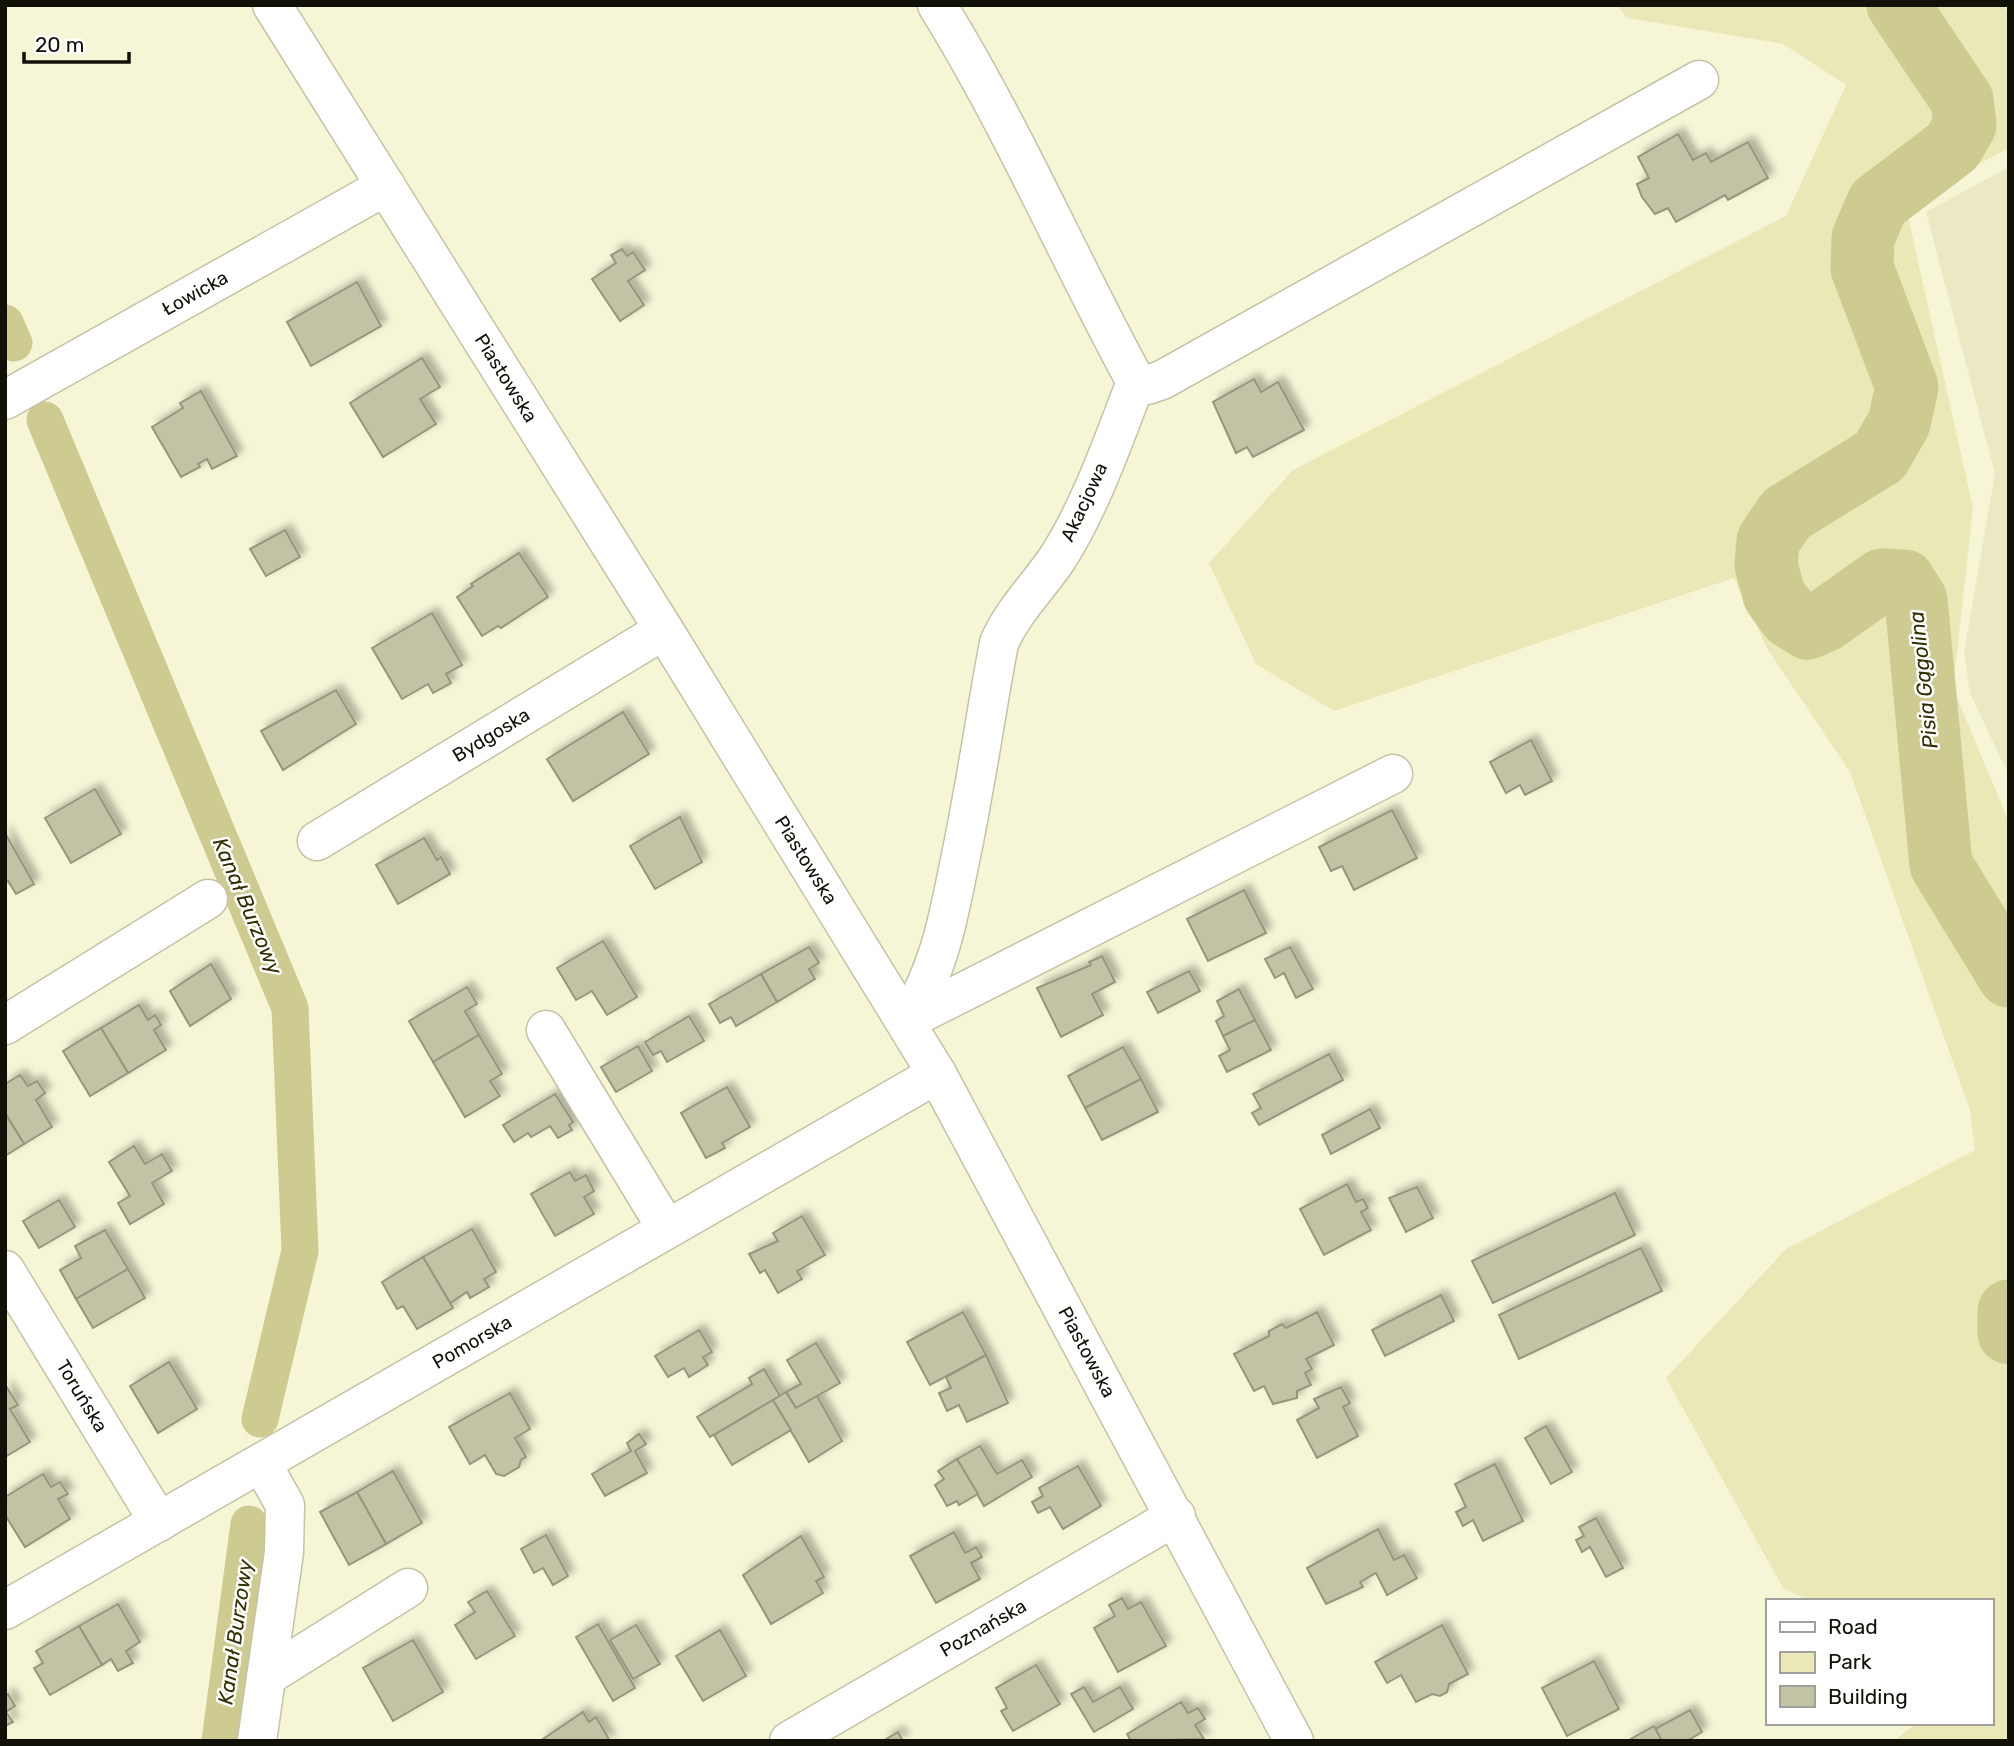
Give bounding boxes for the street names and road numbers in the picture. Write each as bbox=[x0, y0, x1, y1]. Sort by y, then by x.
street label: Łowicka bbox=[158, 266, 232, 320]
street label: Piastowska bbox=[470, 330, 542, 426]
street label: Akacjowa bbox=[1056, 459, 1112, 545]
street label: Bydgoska bbox=[448, 703, 534, 767]
street label: Piastowska bbox=[770, 812, 842, 908]
street label: Piastowska bbox=[1053, 1303, 1121, 1401]
street label: Pomorska bbox=[428, 1310, 516, 1374]
street label: Toruńska bbox=[52, 1356, 112, 1436]
street label: Poznańska bbox=[936, 1594, 1030, 1662]

